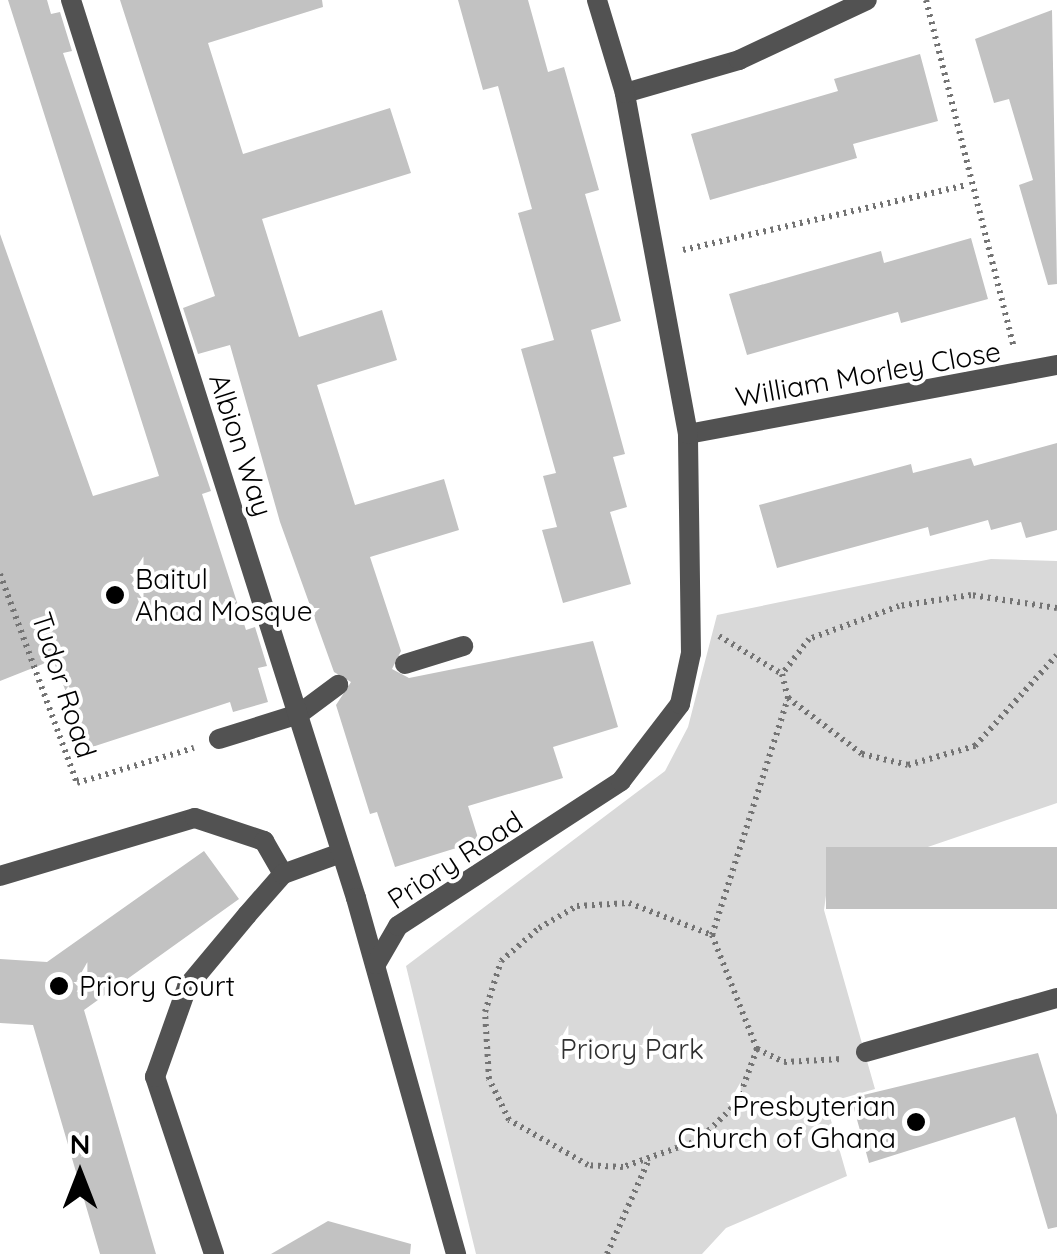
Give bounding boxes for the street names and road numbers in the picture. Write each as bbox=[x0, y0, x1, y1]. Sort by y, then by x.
street label: William Morley Close bbox=[733, 334, 1003, 414]
street label: Albion Way bbox=[202, 369, 280, 521]
street label: Tudor Road bbox=[25, 608, 103, 762]
street label: Priory Road bbox=[381, 804, 529, 916]

